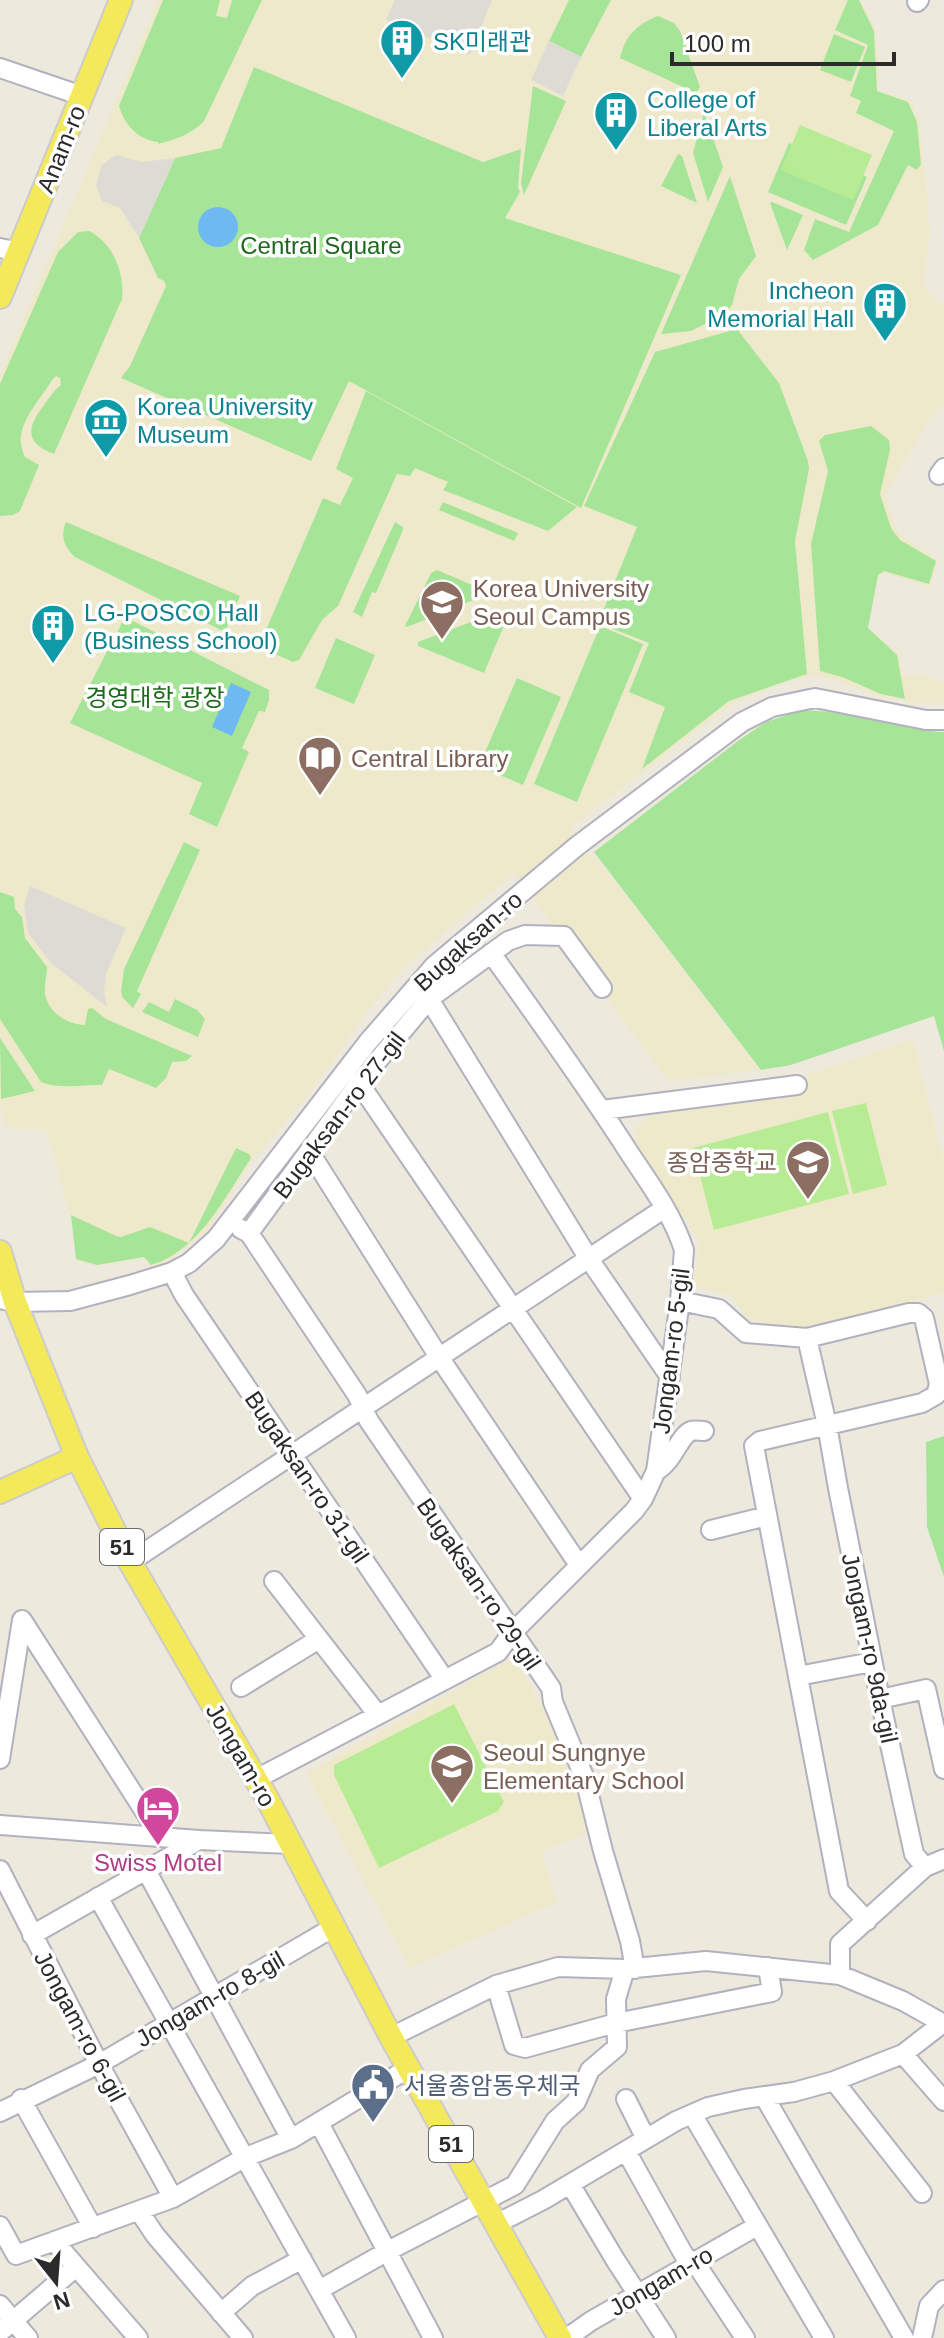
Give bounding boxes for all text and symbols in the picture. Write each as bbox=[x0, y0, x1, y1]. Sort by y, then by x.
scale bar bbox=[672, 16, 894, 66]
building icon: SK미래관 bbox=[378, 17, 426, 80]
place label: SK미래관 bbox=[433, 28, 531, 55]
text: 100 m bbox=[684, 30, 751, 57]
place label: College of Liberal Arts bbox=[647, 86, 767, 141]
building icon: College of Liberal Arts bbox=[592, 89, 640, 152]
street label: Anam-ro bbox=[31, 101, 91, 197]
park label: Central Square bbox=[240, 232, 402, 259]
place label: Incheon Memorial Hall bbox=[707, 277, 854, 332]
building icon: Incheon Memorial Hall bbox=[861, 280, 909, 343]
place label: Korea University Museum bbox=[137, 393, 313, 448]
museum icon: Korea University Museum bbox=[82, 396, 130, 459]
place label: Korea University Seoul Campus bbox=[473, 575, 649, 630]
school or university icon: Korea University Seoul Campus bbox=[418, 578, 466, 641]
place label: LG-POSCO Hall (Business School) bbox=[84, 599, 277, 654]
building icon: LG-POSCO Hall (Business School) bbox=[29, 602, 77, 665]
park label: 경영대학 광장 bbox=[85, 684, 225, 711]
library icon: Central Library bbox=[296, 734, 344, 797]
place label: Central Library bbox=[351, 745, 508, 772]
street label: Bugaksan-ro bbox=[408, 885, 528, 997]
street label: Bugaksan-ro 27-gil bbox=[268, 1026, 410, 1204]
school or university icon: 종암중학교 bbox=[784, 1138, 832, 1201]
place label: 종암중학교 bbox=[667, 1149, 777, 1176]
street label: Jongam-ro 5-gil bbox=[647, 1267, 695, 1435]
street label: Bugaksan-ro 31-gil bbox=[239, 1386, 375, 1568]
street label: Bugaksan-ro 29-gil bbox=[411, 1493, 547, 1675]
road number: 51 bbox=[100, 1529, 144, 1565]
street label: Jongam-ro 9da-gil bbox=[837, 1551, 903, 1745]
street label: Jongam-ro bbox=[201, 1699, 281, 1811]
place label: Seoul Sungnye Elementary School bbox=[483, 1739, 684, 1794]
school or university icon: Seoul Sungnye Elementary School bbox=[428, 1742, 476, 1805]
hotel icon: Swiss Motel bbox=[134, 1784, 182, 1847]
place label: Swiss Motel bbox=[94, 1849, 222, 1876]
street label: Jongam-ro 6-gil bbox=[29, 1946, 131, 2106]
street label: Jongam-ro 8-gil bbox=[131, 1946, 289, 2052]
public building icon: 서울종암동우체국 bbox=[349, 2061, 397, 2124]
place label: 서울종암동우체국 bbox=[404, 2072, 581, 2099]
road number: 51 bbox=[429, 2126, 473, 2162]
street label: Jongam-ro bbox=[605, 2241, 717, 2321]
north arrow bbox=[16, 2242, 96, 2322]
text: N bbox=[50, 2286, 73, 2315]

